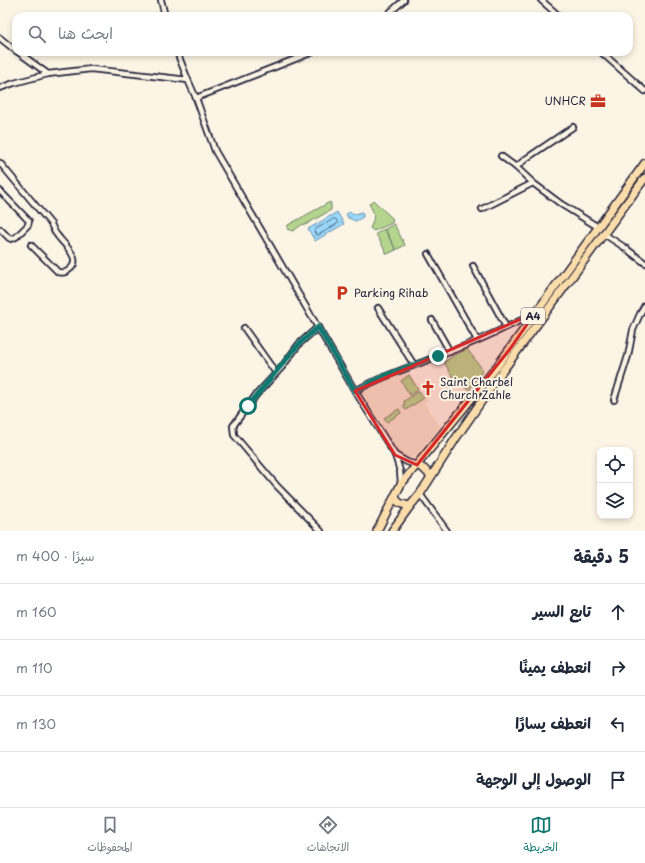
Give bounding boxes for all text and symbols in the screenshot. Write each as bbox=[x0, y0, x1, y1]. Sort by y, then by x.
search box bbox=[12, 12, 633, 56]
text: ابحث هنا bbox=[58, 21, 113, 44]
icon: search bbox=[26, 23, 48, 45]
place label: UNHCR bbox=[544, 92, 586, 109]
office icon: UNHCR bbox=[589, 92, 607, 110]
parking icon: Parking Rihab bbox=[333, 284, 351, 302]
place label: Parking Rihab bbox=[354, 284, 428, 301]
road number: A4 bbox=[521, 308, 545, 324]
route end bbox=[429, 347, 447, 365]
place label: Saint Charbel Church Zahle bbox=[440, 373, 513, 403]
church icon: Saint Charbel Church Zahle bbox=[419, 379, 437, 397]
route start bbox=[239, 397, 257, 415]
map controls bbox=[597, 447, 633, 519]
button: locate bbox=[597, 447, 633, 483]
button: layers bbox=[597, 483, 633, 519]
text: 5 دقيقة bbox=[573, 543, 629, 569]
text: سيرًا · 400 m bbox=[16, 546, 95, 565]
text: تابع السير bbox=[533, 599, 591, 622]
icon: ahead bbox=[607, 601, 629, 623]
text: 160 m bbox=[16, 602, 57, 621]
text: انعطف يمينًا bbox=[519, 655, 591, 678]
icon: right bbox=[607, 657, 629, 679]
text: 110 m bbox=[16, 658, 52, 677]
text: انعطف يسارًا bbox=[515, 711, 591, 734]
icon: left bbox=[607, 713, 629, 735]
text: 130 m bbox=[16, 714, 56, 733]
text: الوصول إلى الوجهة bbox=[476, 767, 591, 790]
icon: arrive bbox=[607, 769, 629, 791]
tab: المحفوظات bbox=[87, 814, 132, 857]
tab: الاتجاهات bbox=[307, 814, 349, 857]
tab: الخريطة bbox=[524, 814, 558, 857]

